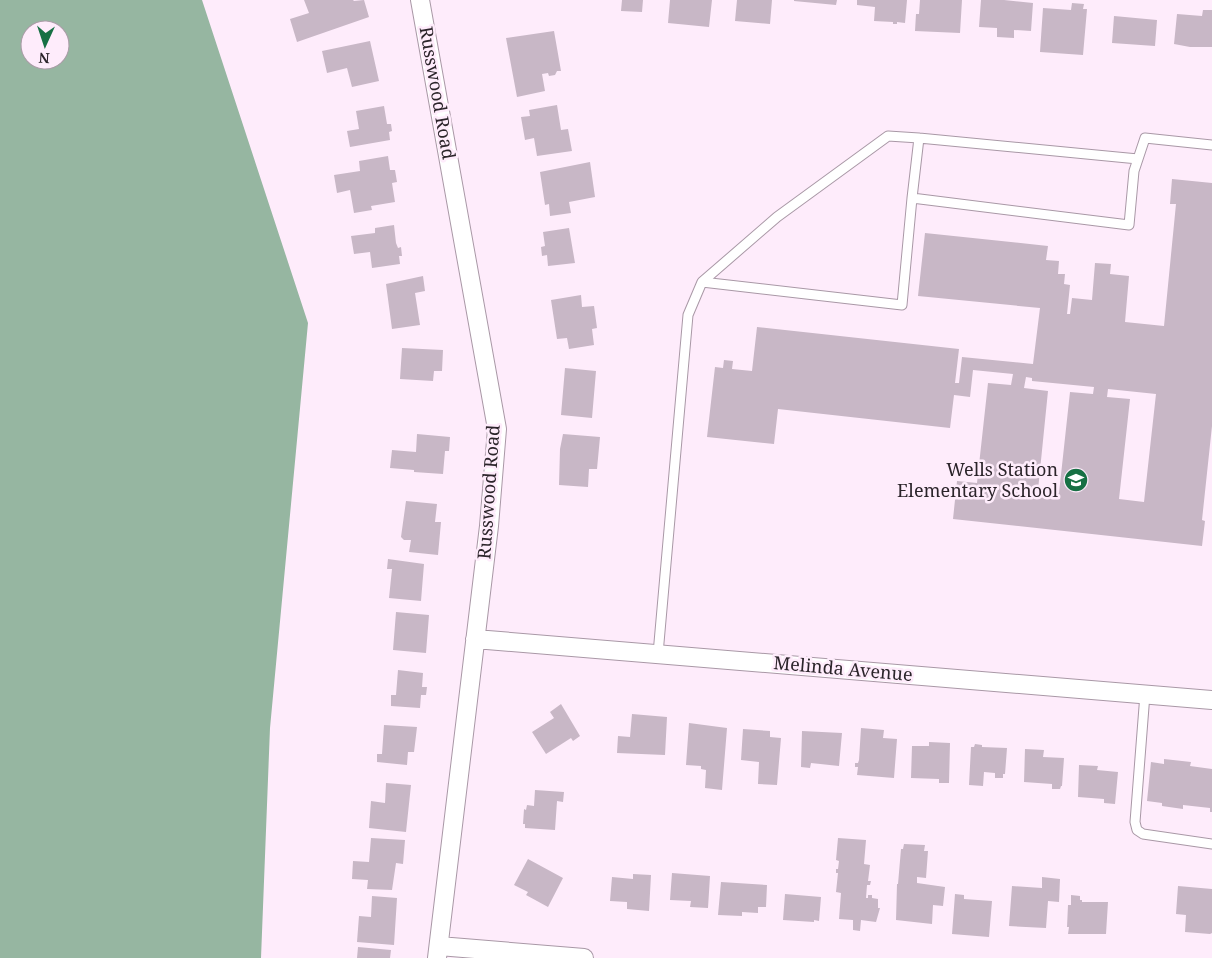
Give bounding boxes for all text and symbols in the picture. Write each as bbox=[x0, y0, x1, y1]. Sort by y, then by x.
north arrow bbox=[20, 20, 70, 70]
street label: Russwood Road bbox=[414, 24, 462, 161]
text: N bbox=[38, 49, 50, 68]
street label: Russwood Road bbox=[471, 424, 505, 560]
place label: Wells Station Elementary School bbox=[897, 457, 1058, 502]
school or university icon: Wells Station Elementary School bbox=[1063, 467, 1089, 493]
street label: Melinda Avenue bbox=[772, 650, 914, 686]

